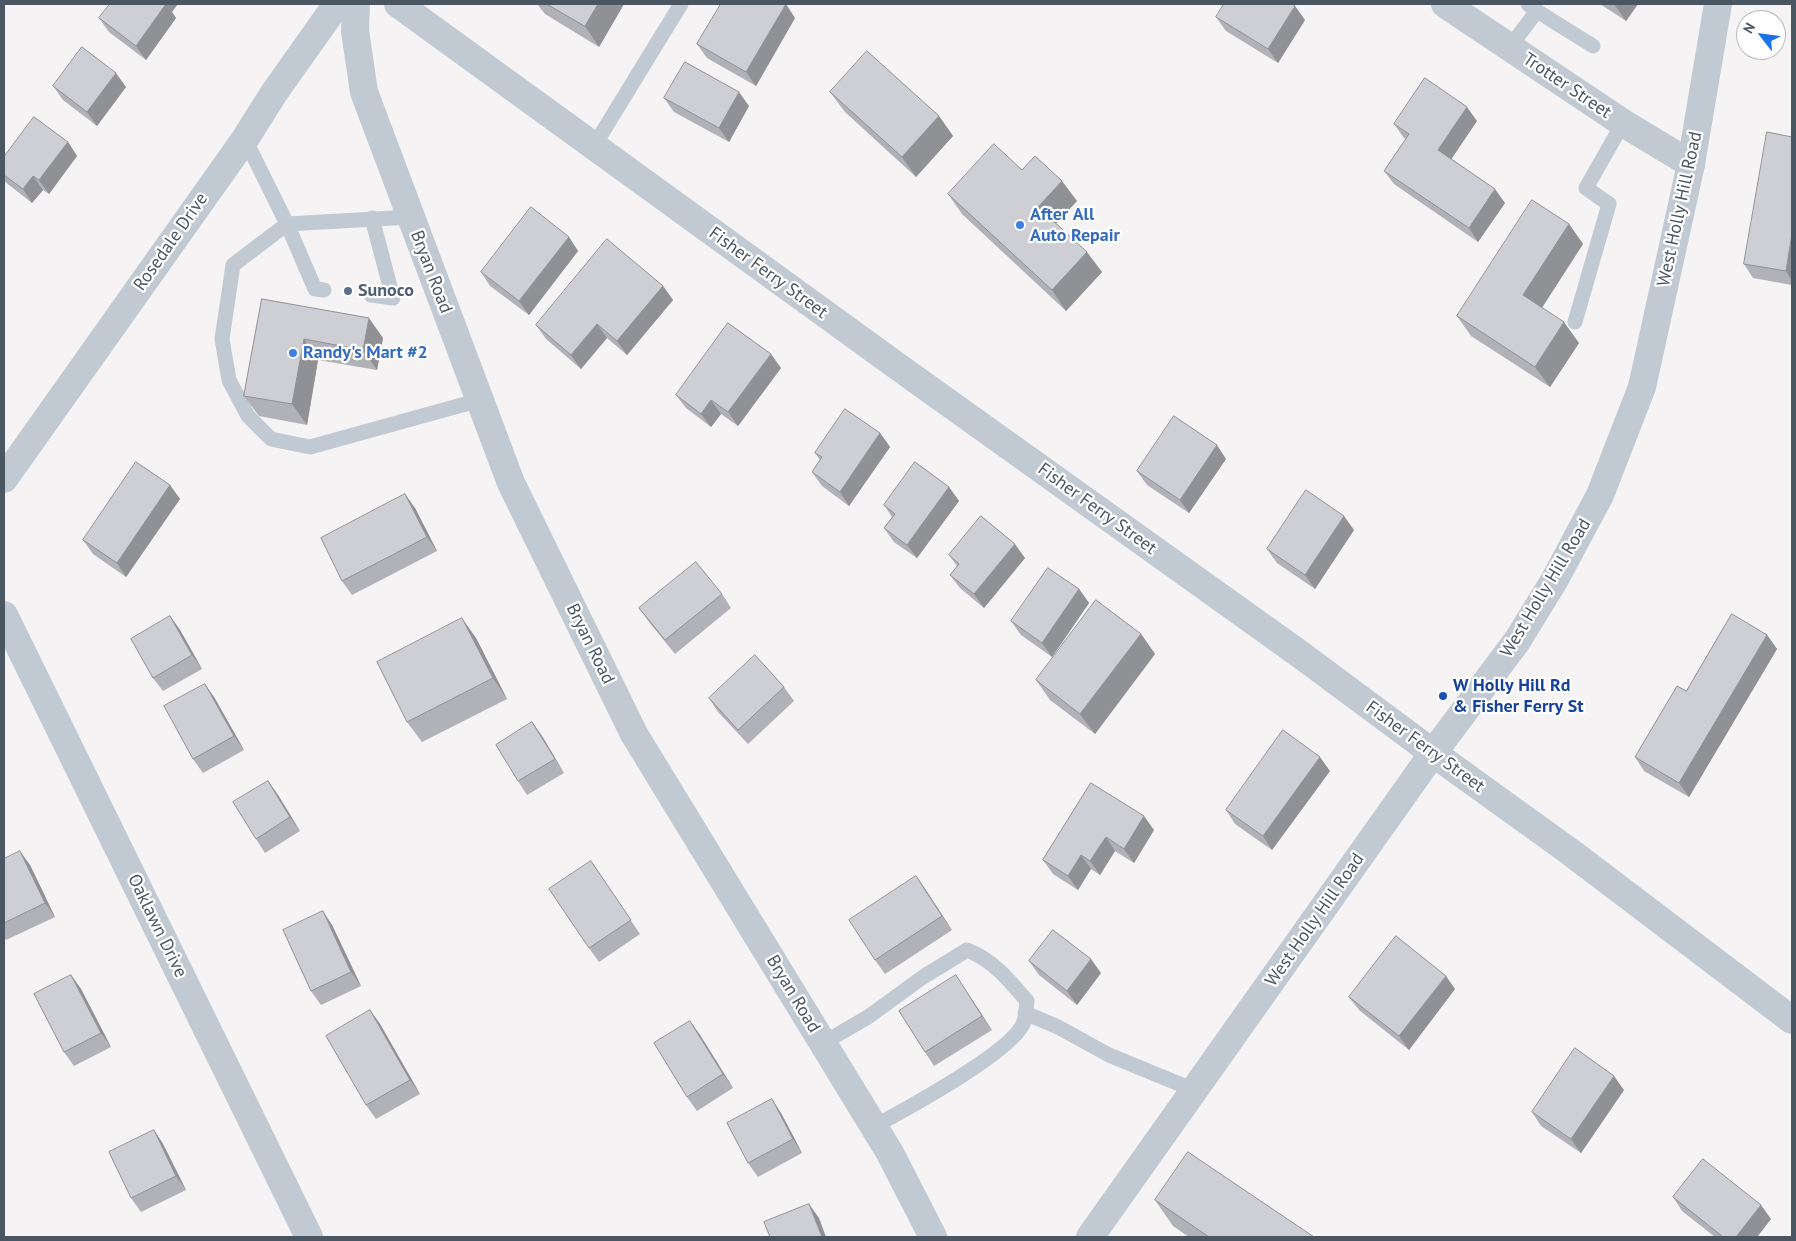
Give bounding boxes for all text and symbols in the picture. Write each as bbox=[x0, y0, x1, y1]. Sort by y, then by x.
north arrow bbox=[1736, 10, 1786, 60]
text: N bbox=[1739, 20, 1759, 36]
street label: Trotter Street bbox=[1519, 49, 1615, 123]
street label: West Holly Hill Road bbox=[1653, 130, 1707, 288]
street label: Rosedale Drive bbox=[129, 189, 213, 295]
place label: After All Auto Repair bbox=[1030, 204, 1120, 246]
marker: After All Auto Repair bbox=[1014, 219, 1026, 231]
street label: Fisher Ferry Street bbox=[704, 223, 832, 323]
street label: Bryan Road bbox=[405, 228, 457, 316]
place label: Sunoco bbox=[358, 280, 414, 302]
marker: Sunoco bbox=[342, 285, 354, 297]
place label: Randy's Mart #2 bbox=[303, 342, 428, 364]
marker: Randy's Mart #2 bbox=[287, 347, 299, 359]
street label: Fisher Ferry Street bbox=[1033, 459, 1161, 559]
street label: West Holly Hill Road bbox=[1496, 515, 1596, 661]
street label: Bryan Road bbox=[561, 600, 619, 688]
place label: W Holly Hill Rd & Fisher Ferry St bbox=[1453, 675, 1584, 718]
marker: W Holly Hill Rd & Fisher Ferry St bbox=[1437, 690, 1449, 702]
street label: Fisher Ferry Street bbox=[1361, 697, 1489, 797]
street label: West Holly Hill Road bbox=[1261, 849, 1369, 991]
street label: Oaklawn Drive bbox=[123, 871, 191, 981]
street label: Bryan Road bbox=[761, 951, 825, 1037]

